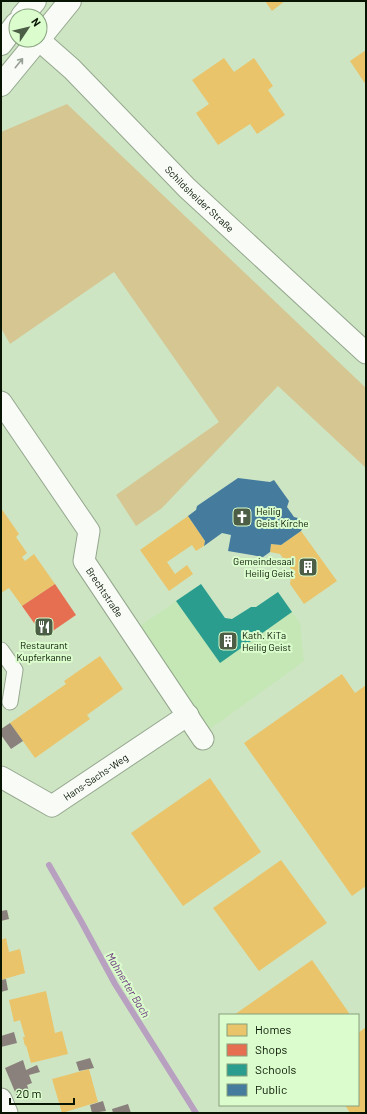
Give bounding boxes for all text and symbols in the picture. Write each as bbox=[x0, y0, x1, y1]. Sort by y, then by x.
north arrow bbox=[8, 8, 48, 48]
text: N bbox=[29, 15, 44, 29]
one-way arrow bbox=[15, 57, 24, 68]
street label: Schildsheider Straße bbox=[163, 163, 237, 234]
place label: Heilig Geist Kirche bbox=[256, 505, 309, 529]
church icon: Heilig Geist Kirche bbox=[231, 506, 253, 528]
place label: Gemeindesaal Heilig Geist bbox=[233, 555, 294, 579]
building icon: Gemeindesaal Heilig Geist bbox=[297, 556, 319, 578]
street label: Brechtstraße bbox=[84, 565, 126, 619]
restaurant icon: Restaurant Kupferkanne bbox=[33, 616, 55, 638]
place label: Kath. KiTa Heilig Geist bbox=[242, 629, 291, 653]
building icon: Kath. KiTa Heilig Geist bbox=[217, 630, 239, 652]
place label: Restaurant Kupferkanne bbox=[16, 639, 72, 663]
street label: Hans-Sachs-Weg bbox=[61, 751, 130, 803]
water label: Mahnerter Bach bbox=[104, 950, 153, 1020]
legend bbox=[219, 1014, 359, 1106]
text: Homes bbox=[255, 1022, 292, 1036]
text: Shops bbox=[255, 1042, 288, 1056]
text: Schools bbox=[255, 1062, 296, 1076]
scale bar bbox=[10, 1080, 74, 1106]
text: Public bbox=[255, 1082, 287, 1096]
text: 20 m bbox=[16, 1086, 42, 1100]

